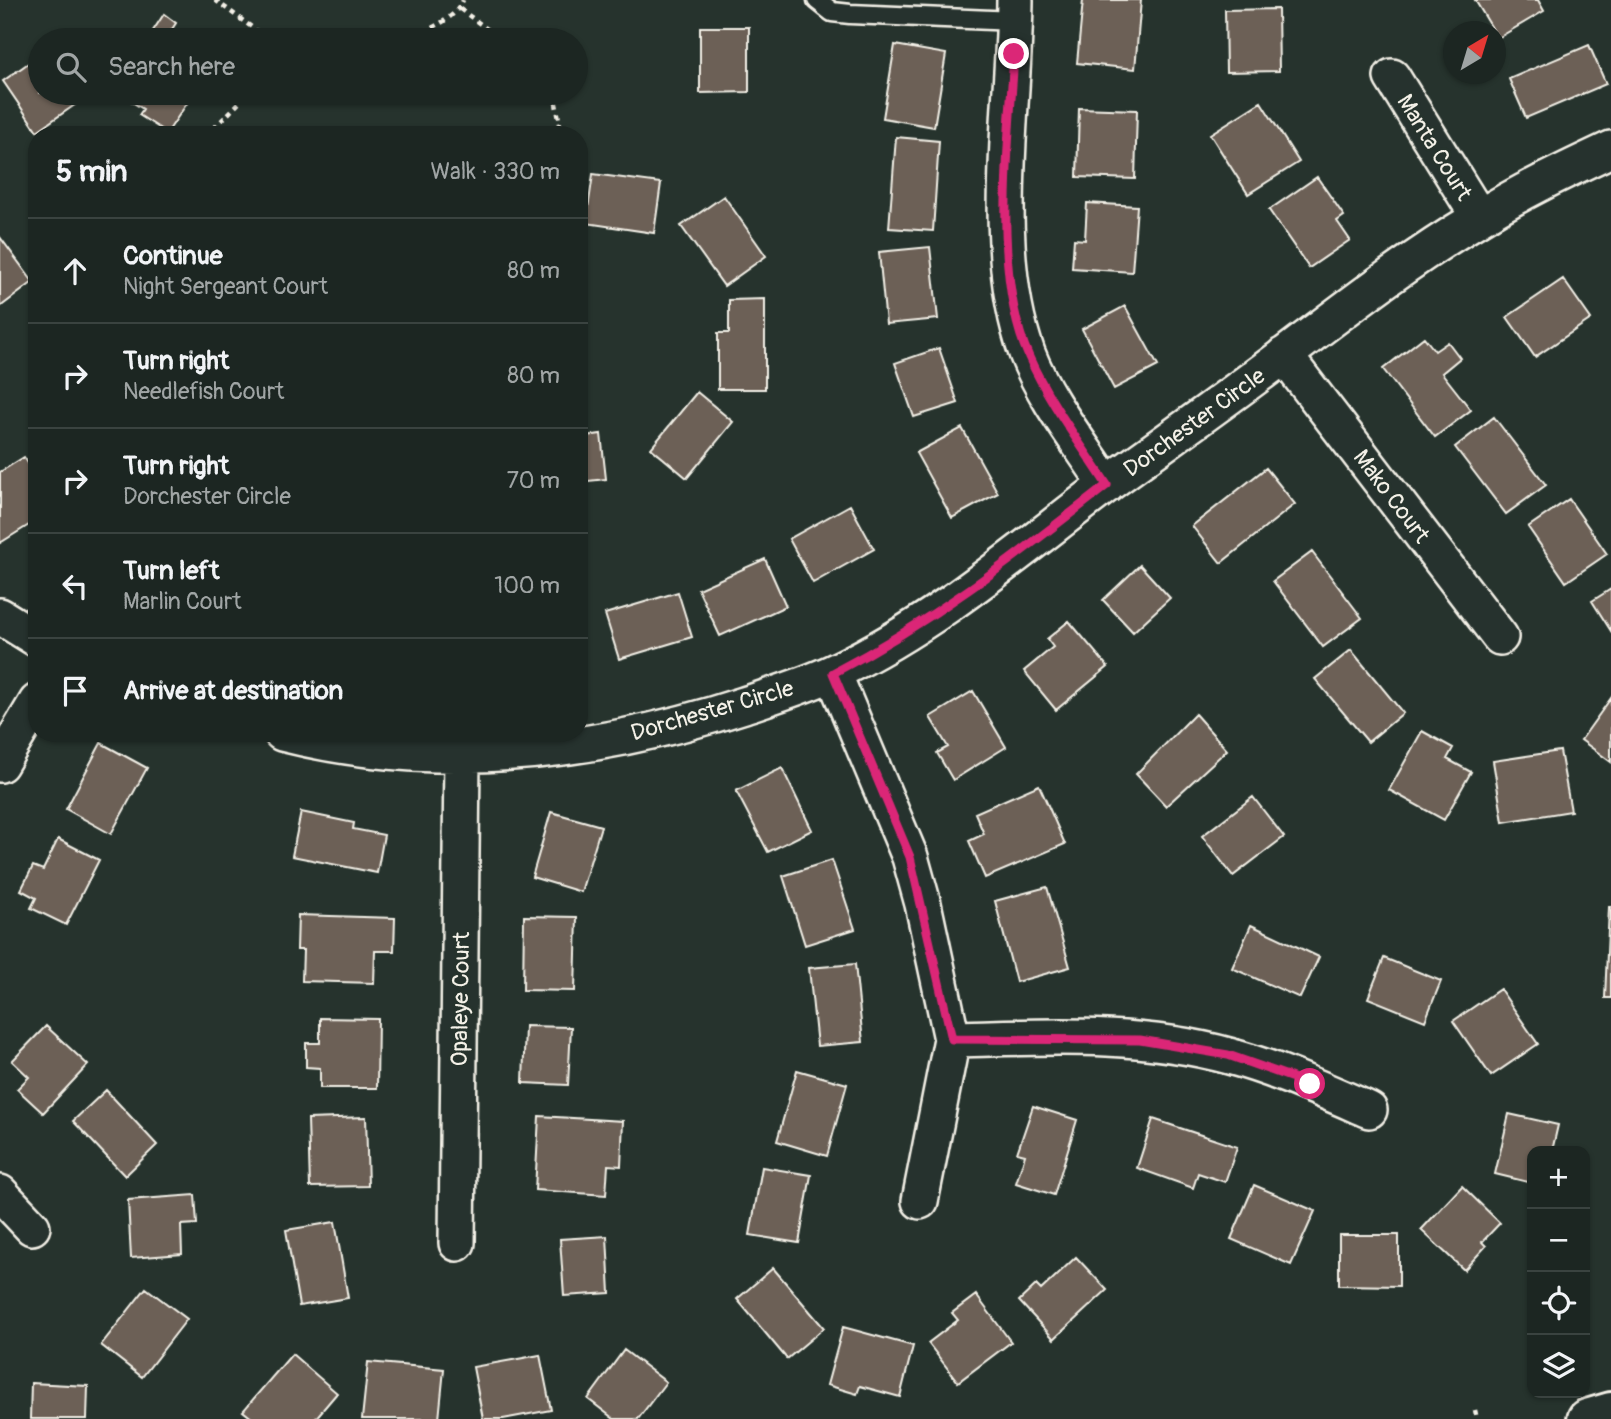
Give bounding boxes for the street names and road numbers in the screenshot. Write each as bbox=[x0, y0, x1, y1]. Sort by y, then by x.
street label: Manta Court bbox=[1391, 89, 1479, 206]
street label: Dorchester Circle bbox=[1118, 361, 1271, 483]
street label: Mako Court bbox=[1347, 444, 1437, 549]
street label: Dorchester Circle bbox=[627, 673, 797, 748]
street label: Opaleye Court bbox=[445, 931, 476, 1067]

